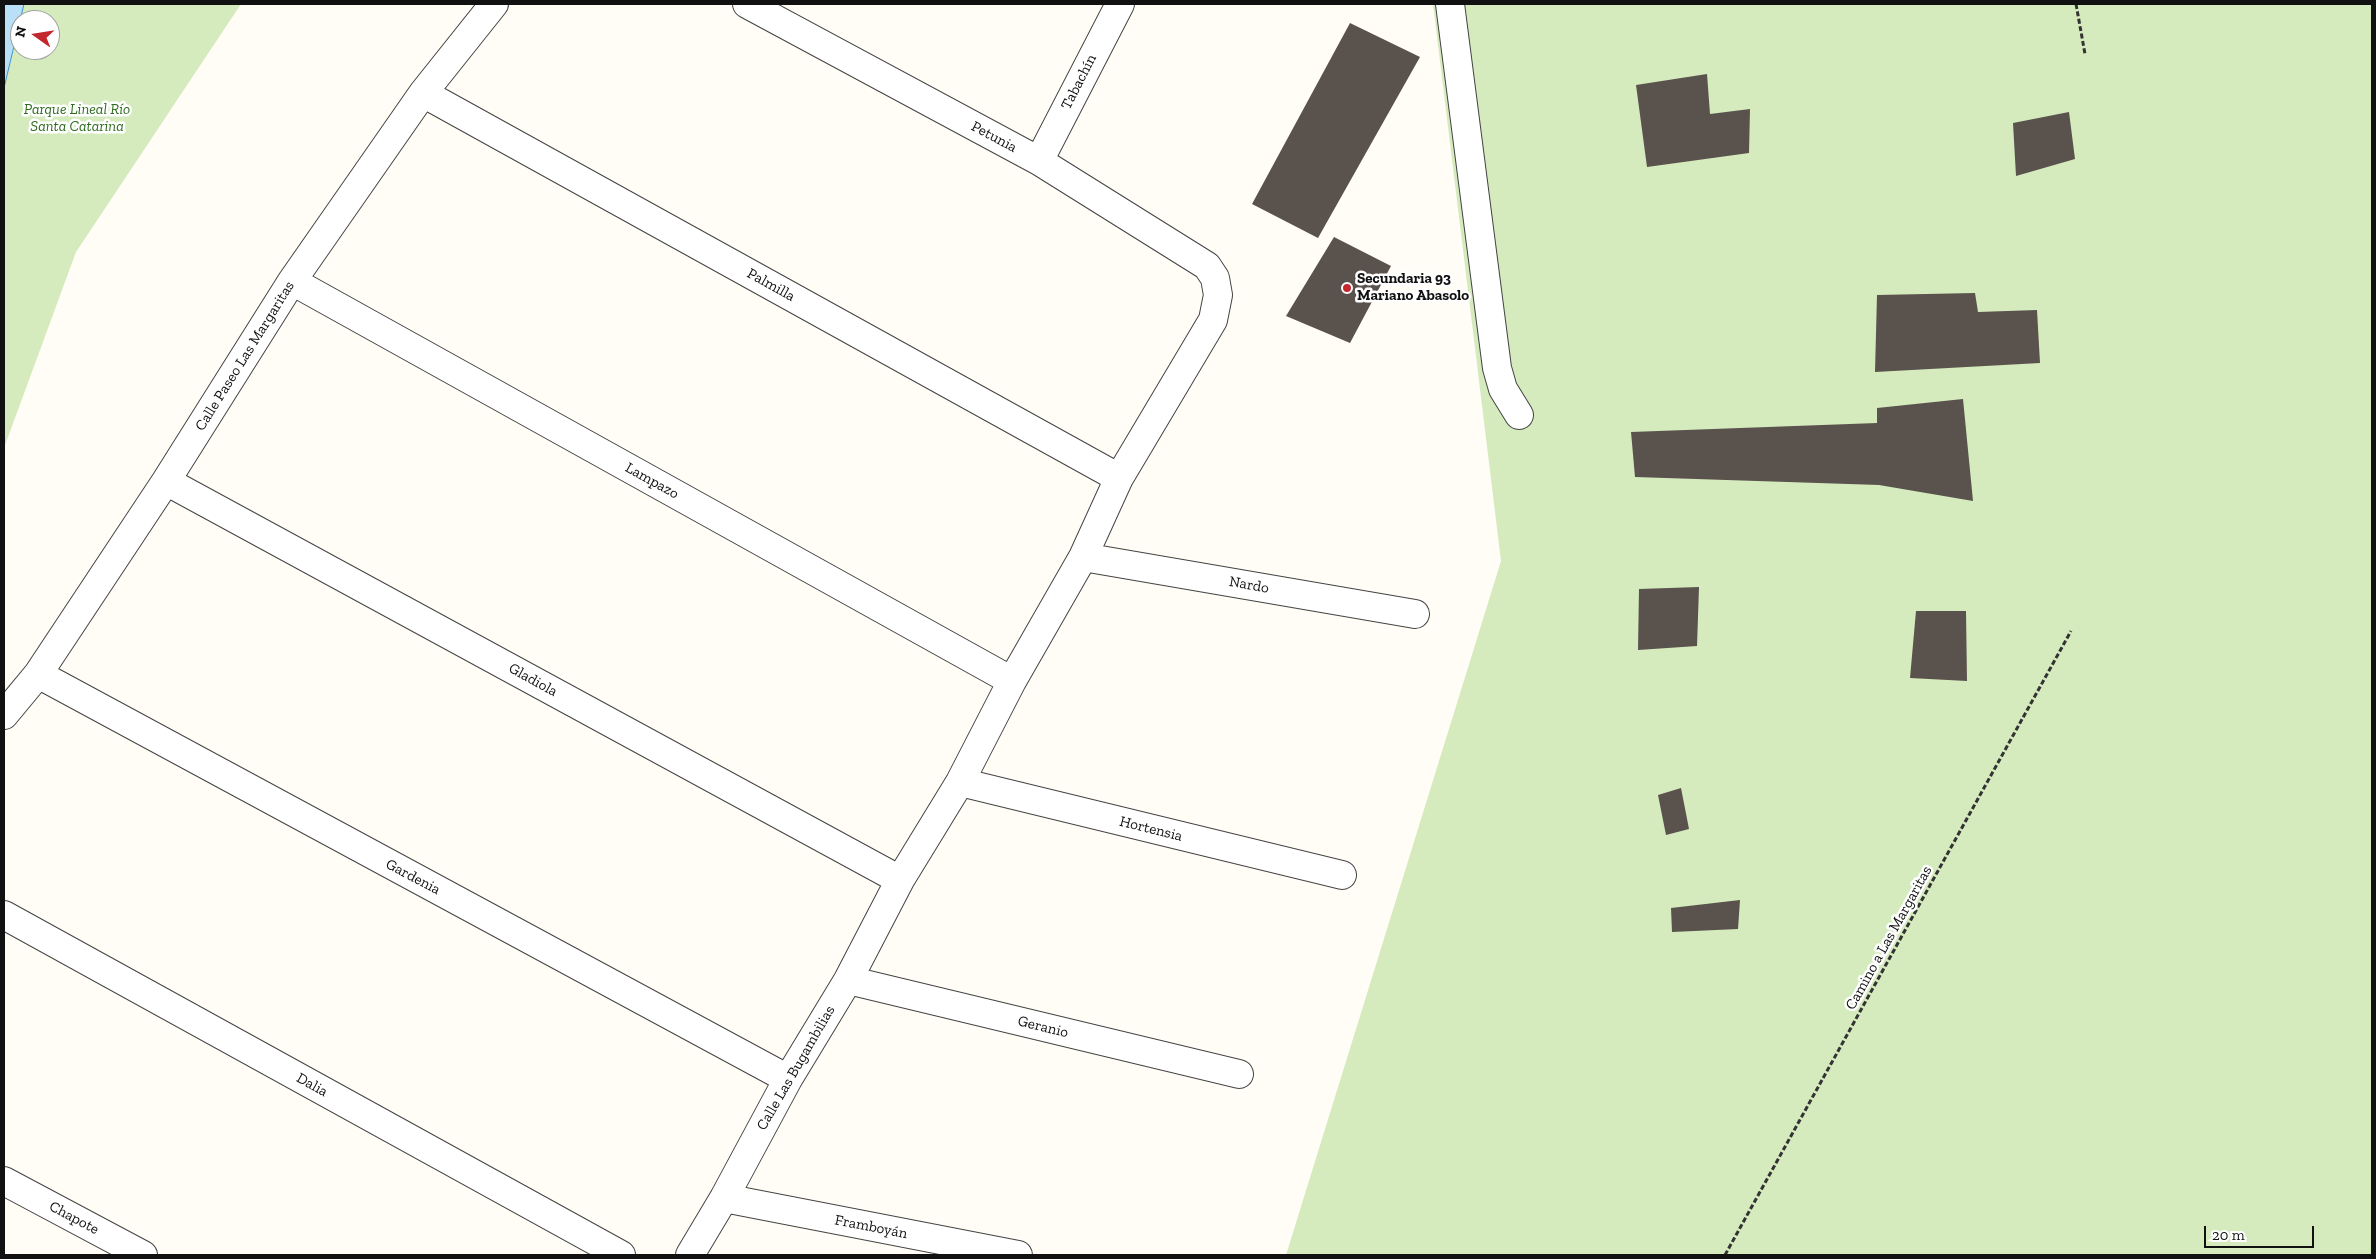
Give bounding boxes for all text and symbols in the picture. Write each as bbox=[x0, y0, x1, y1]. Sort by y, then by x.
north arrow bbox=[10, 10, 60, 60]
text: N bbox=[11, 25, 30, 39]
street label: Tabachín bbox=[1057, 51, 1101, 113]
park label: Parque Lineal Río Santa Catarina bbox=[24, 101, 130, 136]
street label: Petunia bbox=[968, 117, 1020, 157]
street label: Palmilla bbox=[744, 264, 798, 306]
place label: Secundaria 93 Mariano Abasolo bbox=[1357, 270, 1469, 305]
street label: Calle Paseo Las Margaritas bbox=[191, 278, 299, 434]
marker: Secundaria 93 Mariano Abasolo bbox=[1341, 282, 1353, 294]
street label: Lampazo bbox=[622, 459, 682, 503]
street label: Nardo bbox=[1228, 573, 1270, 597]
street label: Gladiola bbox=[505, 659, 561, 701]
street label: Hortensia bbox=[1118, 813, 1184, 845]
street label: Gardenia bbox=[383, 855, 443, 899]
street label: Camino a Las Margaritas bbox=[1842, 863, 1936, 1013]
street label: Calle Las Bugambilias bbox=[753, 1003, 839, 1133]
street label: Geranio bbox=[1016, 1012, 1070, 1042]
street label: Dalia bbox=[293, 1069, 331, 1101]
street label: Chapote bbox=[46, 1197, 102, 1239]
street label: Framboyán bbox=[833, 1211, 909, 1243]
scale bar bbox=[2206, 1216, 2316, 1248]
text: 20 m bbox=[2212, 1226, 2245, 1244]

